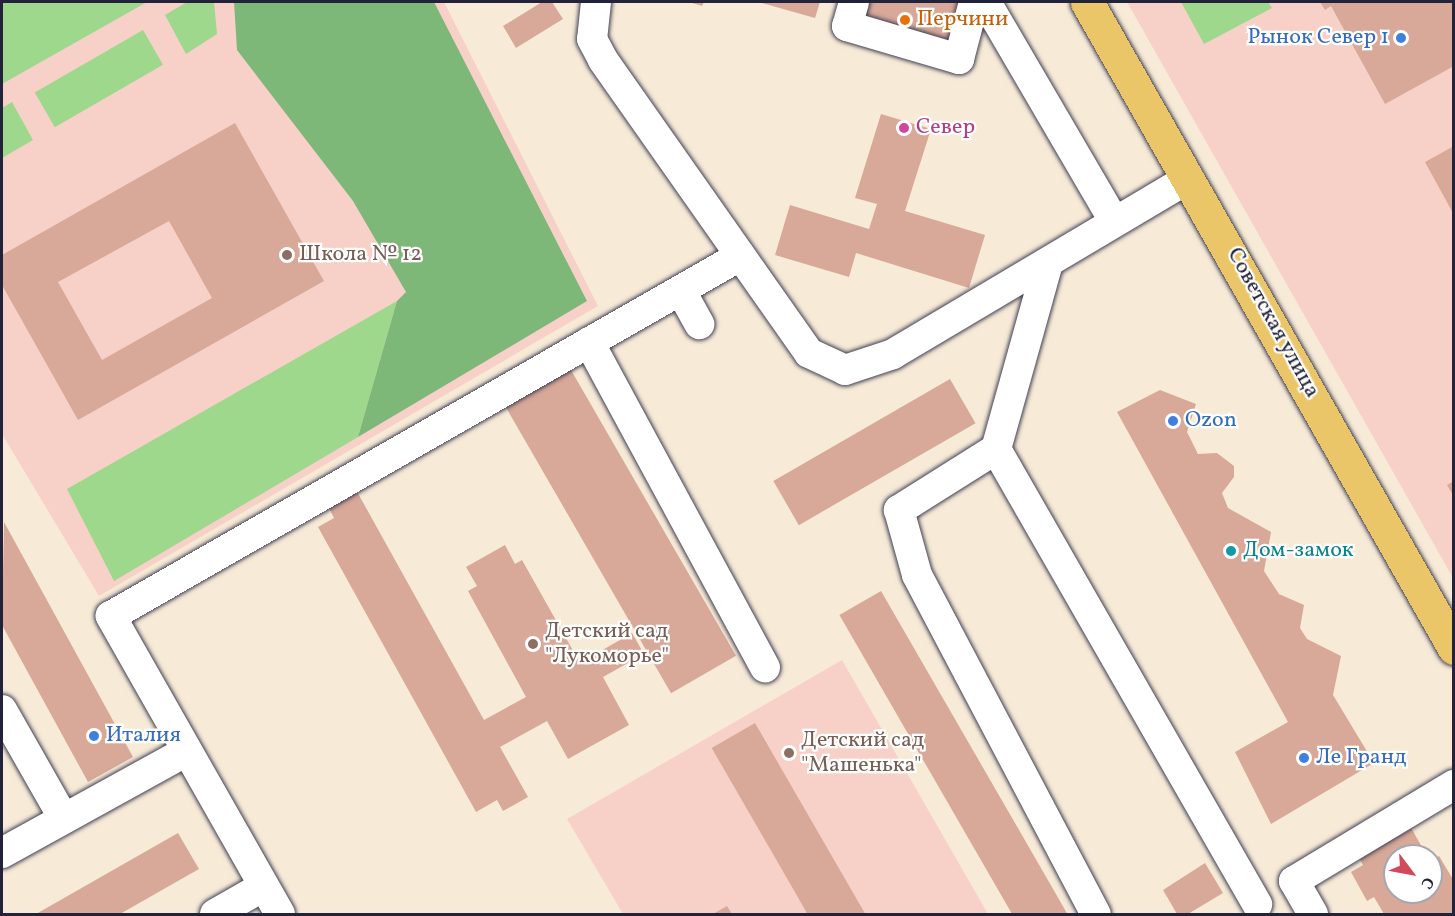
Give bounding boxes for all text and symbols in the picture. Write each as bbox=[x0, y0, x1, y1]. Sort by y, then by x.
place label: Перчини bbox=[917, 7, 1008, 33]
marker: Перчини bbox=[898, 13, 912, 27]
place label: Рынок Север 1 bbox=[1248, 25, 1389, 51]
marker: Рынок Север 1 bbox=[1394, 31, 1408, 45]
place label: Север bbox=[916, 115, 975, 141]
marker: Север bbox=[897, 121, 911, 135]
place label: Школа № 12 bbox=[299, 242, 422, 268]
street label: Советская улица bbox=[1221, 243, 1325, 403]
marker: Школа № 12 bbox=[280, 248, 294, 262]
place label: Ozon bbox=[1185, 408, 1237, 434]
marker: Ozon bbox=[1166, 414, 1180, 428]
place label: Дом-замок bbox=[1243, 538, 1354, 564]
marker: Дом-замок bbox=[1224, 544, 1238, 558]
place label: Детский сад "Лукоморье" bbox=[545, 618, 669, 670]
marker: Детский сад "Лукоморье" bbox=[526, 637, 540, 651]
place label: Италия bbox=[106, 723, 181, 749]
place label: Детский сад "Машенька" bbox=[801, 727, 924, 778]
marker: Италия bbox=[87, 729, 101, 743]
place label: Ле Гранд bbox=[1316, 745, 1407, 771]
marker: Детский сад "Машенька" bbox=[782, 746, 796, 760]
marker: Ле Гранд bbox=[1297, 751, 1311, 765]
north arrow bbox=[1383, 844, 1443, 904]
text: С bbox=[1415, 872, 1439, 893]

